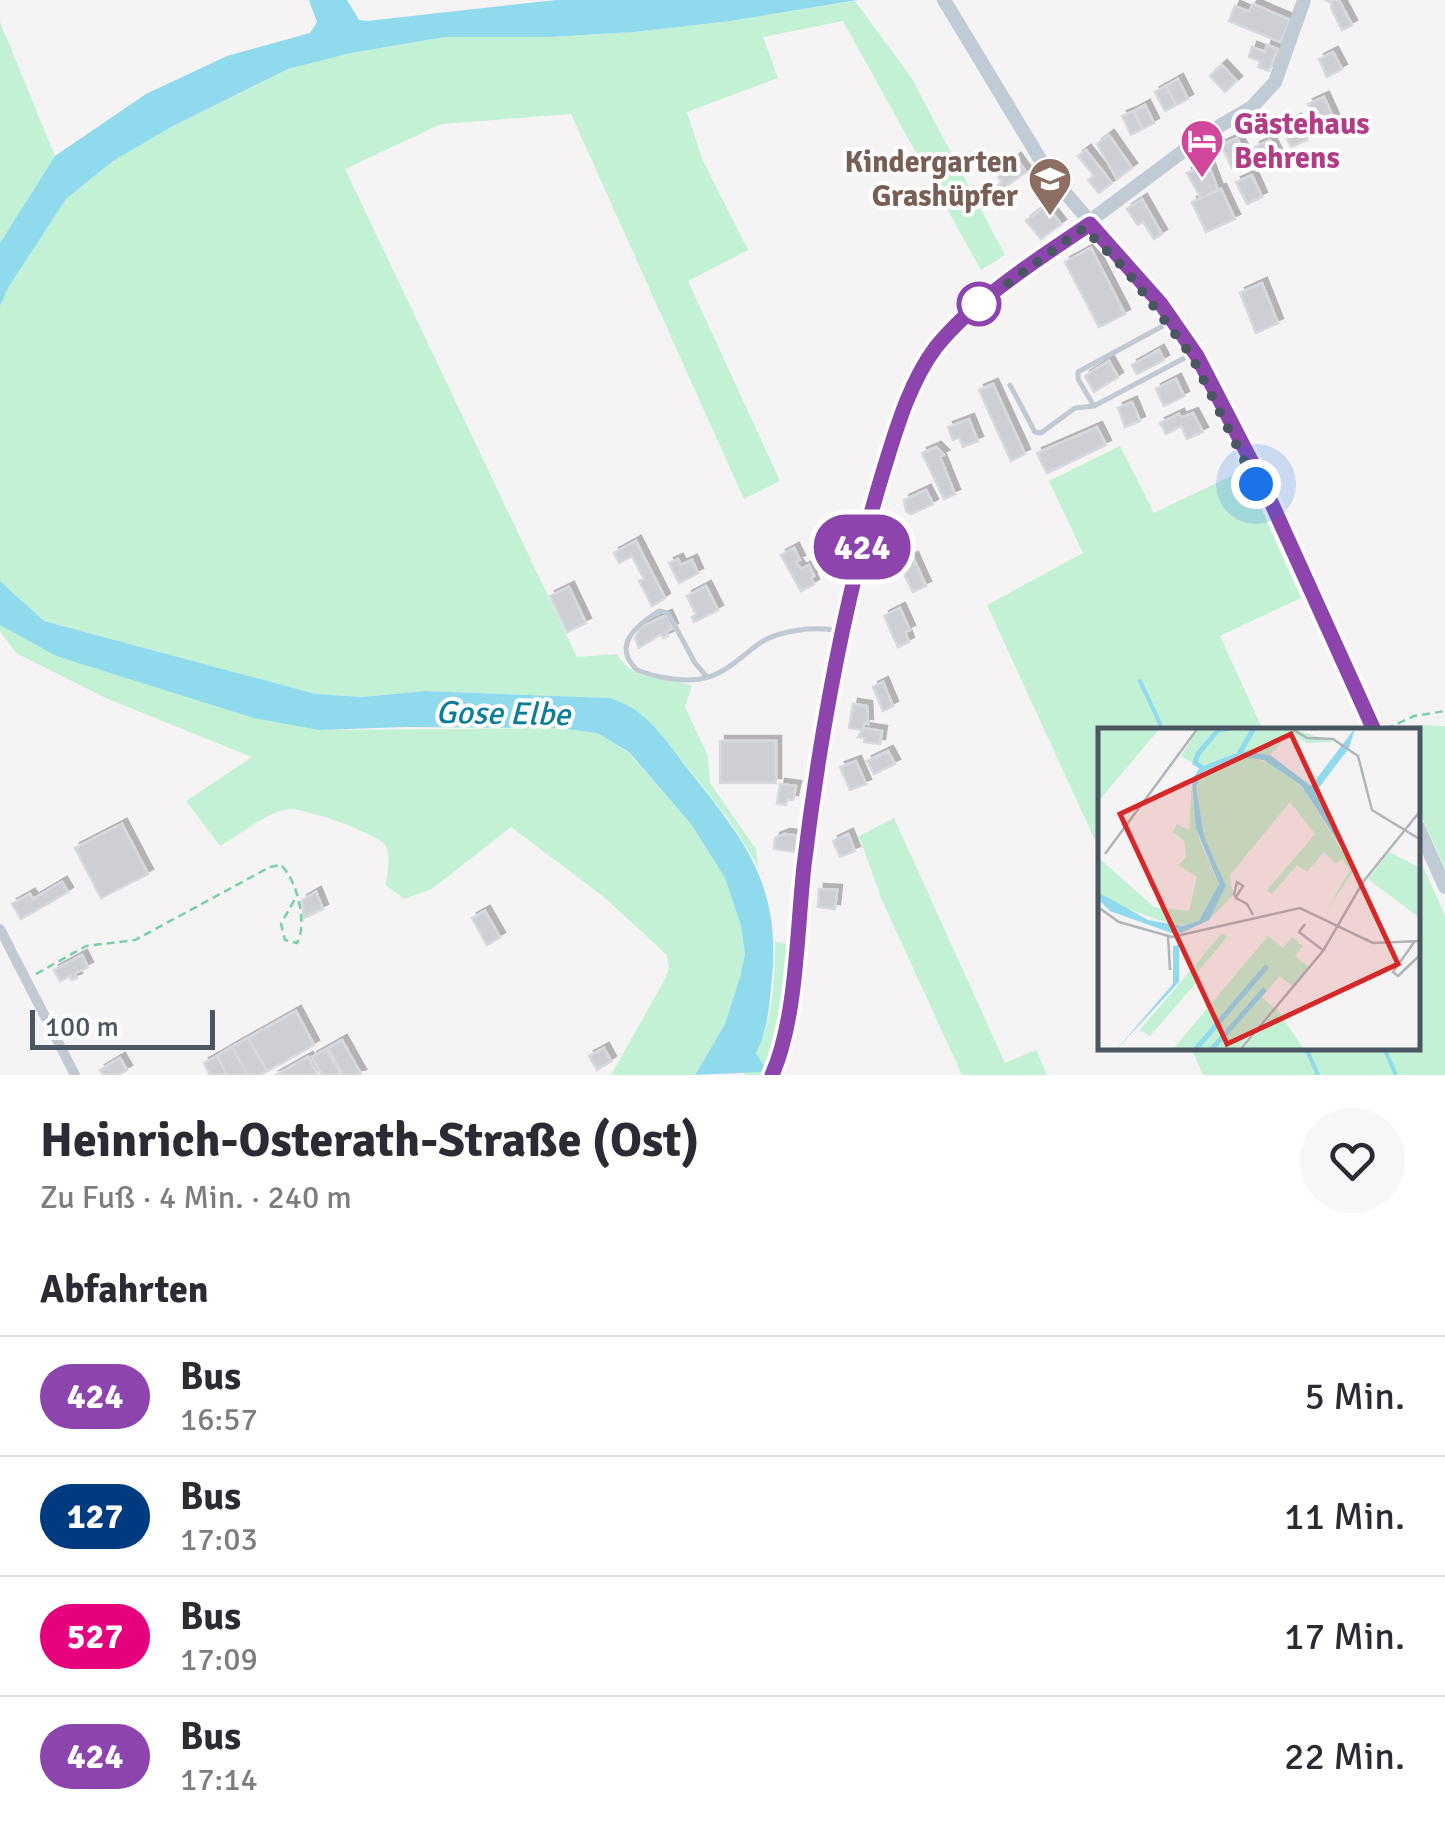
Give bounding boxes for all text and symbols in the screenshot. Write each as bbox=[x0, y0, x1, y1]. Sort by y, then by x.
place label: Gästehaus Behrens bbox=[1234, 106, 1370, 177]
hotel icon: Gästehaus Behrens bbox=[1179, 118, 1225, 179]
place label: Kindergarten Grashüpfer bbox=[845, 144, 1018, 215]
school or university icon: Kindergarten Grashüpfer bbox=[1027, 156, 1073, 217]
unlabelled marker bbox=[958, 283, 1000, 325]
your location bbox=[1231, 459, 1281, 509]
line badge: 424 bbox=[804, 514, 920, 580]
text: 424 bbox=[834, 526, 890, 569]
water label: Gose Elbe bbox=[435, 693, 573, 734]
inset map bbox=[1098, 728, 1420, 1050]
scale bar bbox=[30, 1005, 215, 1050]
text: 100 m bbox=[45, 1010, 119, 1044]
button: heart bbox=[1300, 1108, 1405, 1213]
text: Heinrich-Osterath-Straße (Ost) bbox=[40, 1111, 699, 1170]
text: Zu Fuß · 4 Min. · 240 m bbox=[40, 1178, 352, 1217]
text: Abfahrten bbox=[40, 1266, 209, 1313]
text: Bus bbox=[180, 1353, 241, 1400]
text: 5 Min. bbox=[1304, 1373, 1405, 1420]
text: 424 bbox=[67, 1375, 123, 1418]
text: 16:57 bbox=[180, 1400, 258, 1439]
text: Bus bbox=[180, 1473, 241, 1520]
text: 11 Min. bbox=[1284, 1493, 1405, 1540]
text: 127 bbox=[67, 1495, 123, 1538]
text: 17:03 bbox=[180, 1520, 258, 1559]
text: Bus bbox=[180, 1593, 241, 1640]
text: 17 Min. bbox=[1284, 1613, 1405, 1660]
text: 527 bbox=[67, 1615, 123, 1658]
text: 17:09 bbox=[180, 1640, 258, 1679]
text: Bus bbox=[180, 1713, 241, 1760]
text: 22 Min. bbox=[1284, 1733, 1405, 1780]
text: 424 bbox=[67, 1735, 123, 1778]
text: 17:14 bbox=[180, 1760, 258, 1799]

